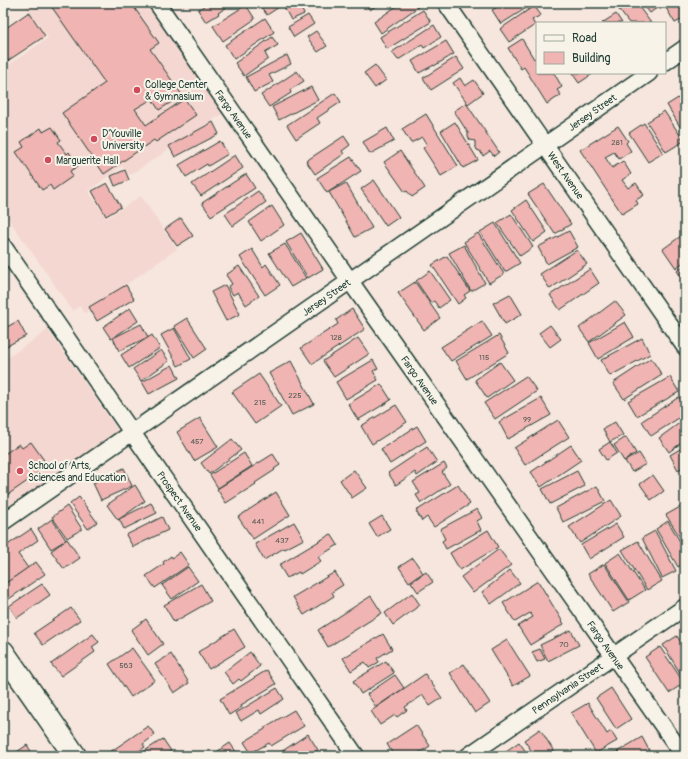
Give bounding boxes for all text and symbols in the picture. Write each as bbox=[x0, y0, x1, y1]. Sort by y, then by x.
legend bbox=[536, 22, 666, 74]
text: Road bbox=[572, 31, 597, 46]
text: Building bbox=[572, 51, 611, 66]
place label: College Center & Gymnasium bbox=[145, 79, 208, 103]
marker: College Center & Gymnasium bbox=[132, 85, 142, 95]
street label: Fargo Avenue bbox=[212, 88, 254, 141]
street label: Jersey Street bbox=[566, 91, 620, 134]
place label: D'Youville University bbox=[102, 128, 145, 152]
marker: D'Youville University bbox=[89, 134, 99, 144]
house number: 281 bbox=[611, 138, 623, 147]
street label: West Avenue bbox=[545, 150, 586, 202]
marker: Marguerite Hall bbox=[43, 155, 53, 165]
place label: Marguerite Hall bbox=[56, 155, 119, 167]
street label: Jersey Street bbox=[300, 276, 354, 319]
house number: 128 bbox=[330, 333, 342, 342]
house number: 115 bbox=[479, 353, 489, 362]
street label: Fargo Avenue bbox=[398, 354, 440, 407]
house number: 225 bbox=[288, 391, 302, 400]
house number: 215 bbox=[254, 398, 266, 407]
house number: 99 bbox=[523, 415, 531, 424]
house number: 457 bbox=[190, 437, 204, 446]
place label: School of Arts, Sciences and Education bbox=[28, 460, 126, 484]
marker: School of Arts, Sciences and Education bbox=[15, 466, 25, 476]
street label: Prospect Avenue bbox=[154, 469, 204, 534]
house number: 441 bbox=[252, 517, 264, 526]
house number: 437 bbox=[275, 536, 289, 545]
street label: Fargo Avenue bbox=[584, 619, 626, 672]
house number: 70 bbox=[559, 640, 569, 649]
street label: Pennsylvania Street bbox=[530, 660, 606, 717]
house number: 563 bbox=[119, 661, 133, 670]

